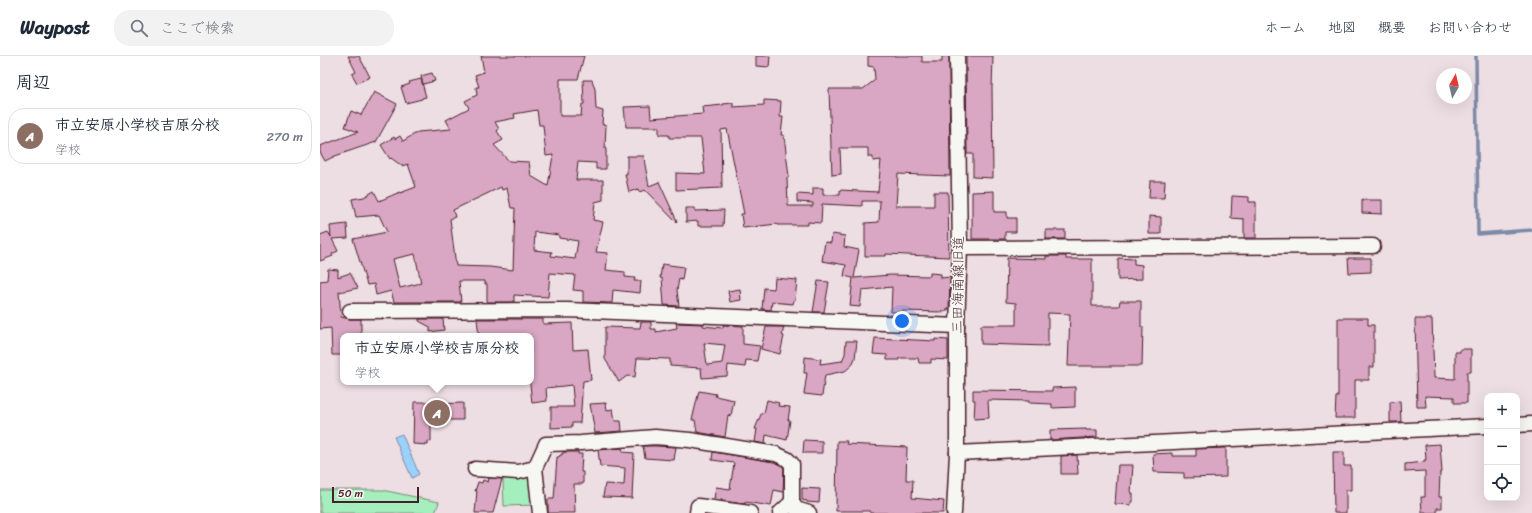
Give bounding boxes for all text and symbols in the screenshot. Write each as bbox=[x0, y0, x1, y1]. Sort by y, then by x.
search box bbox=[114, 10, 394, 46]
text: Waypost bbox=[20, 11, 90, 44]
text: ここで検索 bbox=[160, 15, 235, 41]
text: ホーム bbox=[1265, 15, 1306, 40]
text: 地図 bbox=[1328, 15, 1356, 40]
text: 概要 bbox=[1378, 15, 1406, 40]
text: お問い合わせ bbox=[1428, 15, 1512, 40]
icon: search bbox=[128, 17, 150, 39]
text: 周辺 bbox=[16, 67, 50, 97]
north arrow bbox=[1436, 68, 1472, 104]
text: 市立安原小学校吉原分校 bbox=[55, 112, 220, 138]
text: A bbox=[26, 125, 34, 148]
text: 270 m bbox=[266, 125, 303, 148]
text: 学校 bbox=[55, 138, 81, 161]
street label: 三田海南線旧道 bbox=[945, 236, 971, 334]
your location bbox=[892, 311, 912, 331]
popup bbox=[340, 333, 534, 385]
text: 市立安原小学校吉原分校 bbox=[354, 335, 520, 361]
text: 学校 bbox=[354, 361, 381, 384]
map controls bbox=[1484, 393, 1520, 501]
button: + bbox=[1484, 393, 1520, 429]
pin: A bbox=[424, 398, 450, 428]
button: − bbox=[1484, 429, 1520, 465]
button: locate bbox=[1484, 465, 1520, 501]
text: 50 m bbox=[338, 484, 363, 503]
scale bar bbox=[332, 485, 419, 504]

